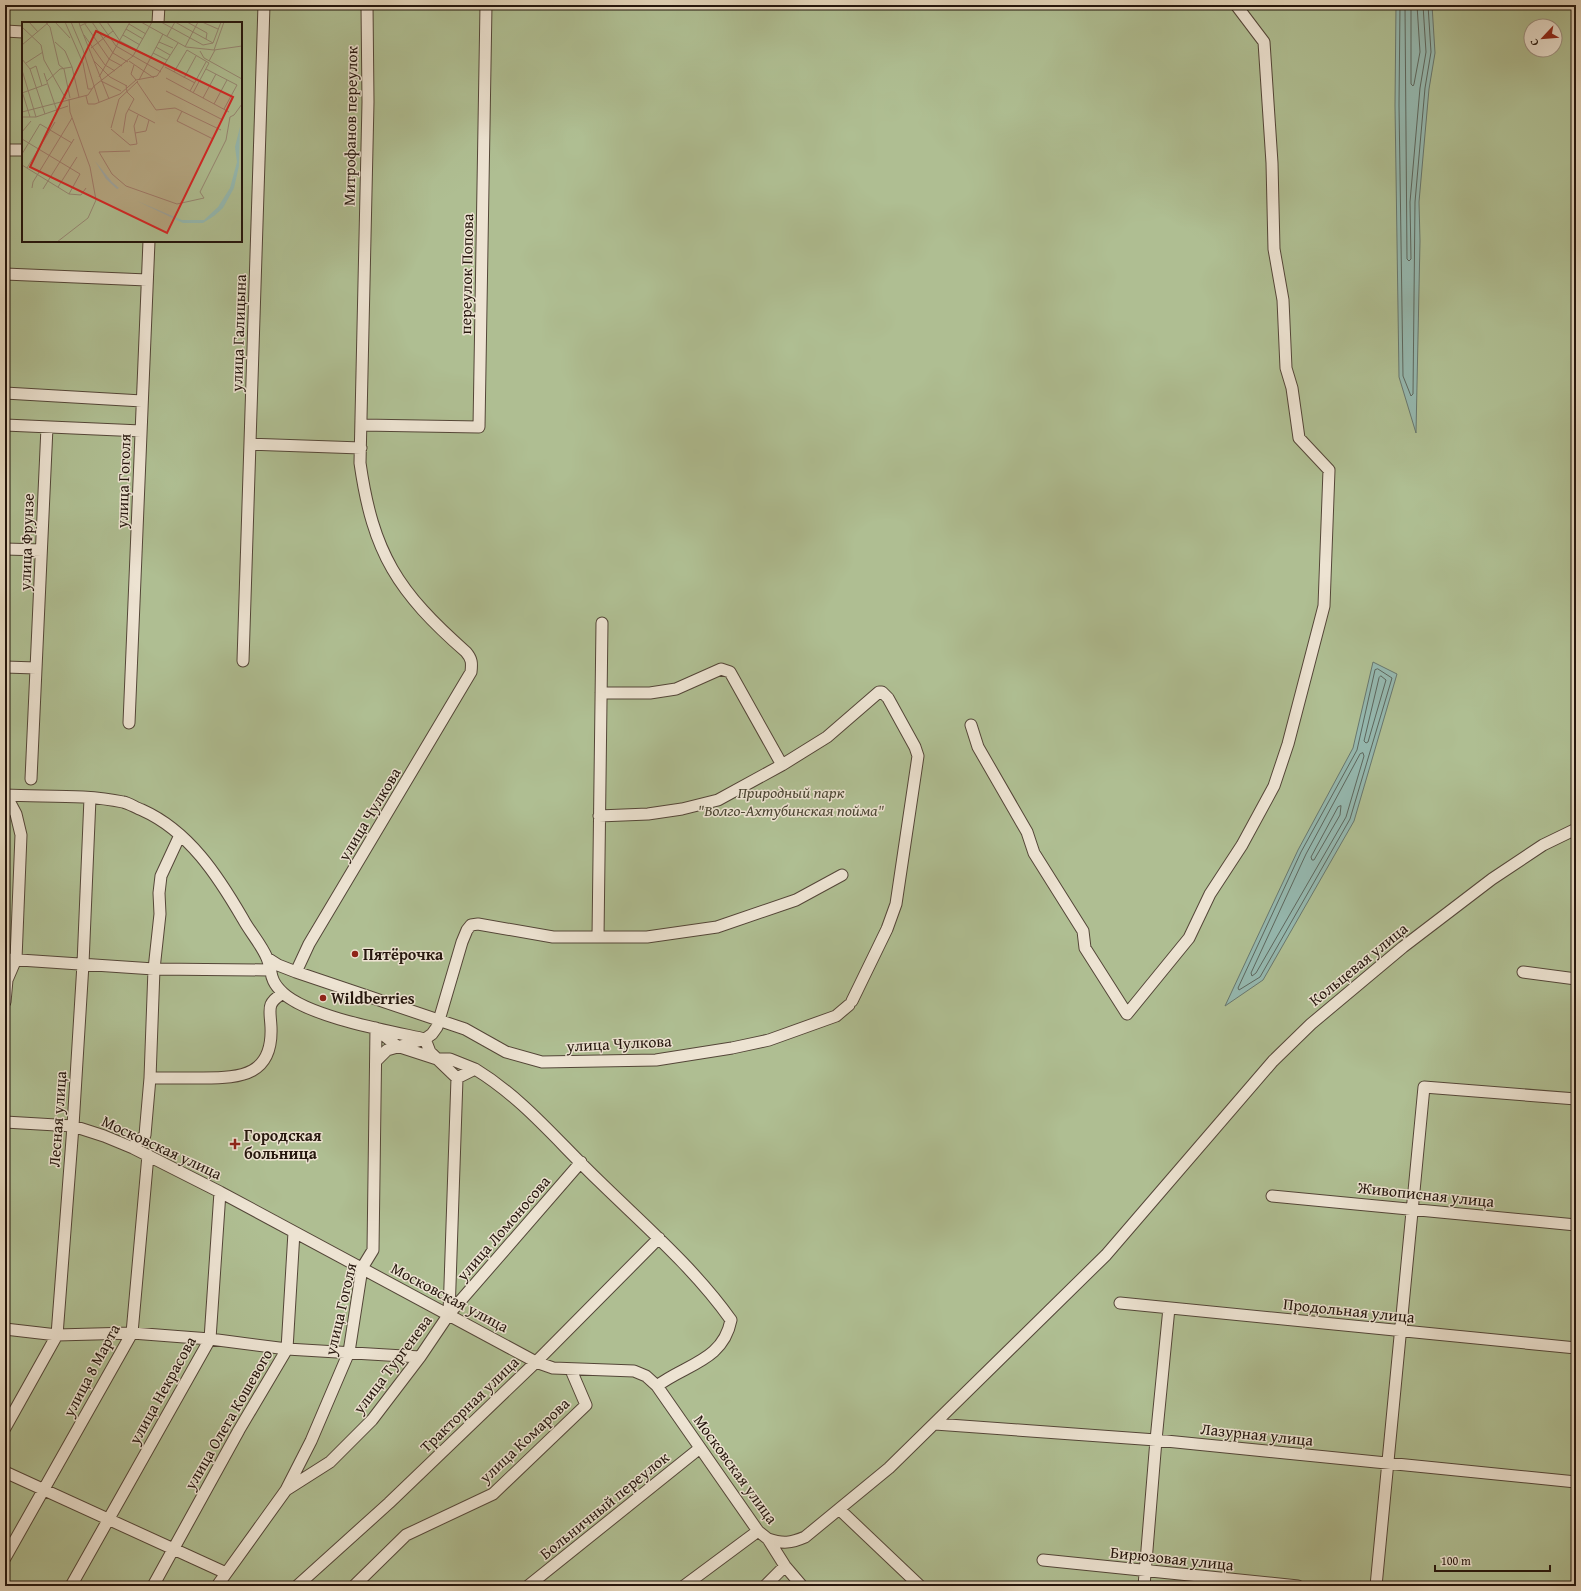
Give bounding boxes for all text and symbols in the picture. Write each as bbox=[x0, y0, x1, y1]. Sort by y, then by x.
north arrow bbox=[1523, 18, 1563, 58]
inset map bbox=[22, 22, 242, 242]
text: С bbox=[1525, 36, 1543, 49]
street label: Митрофанов переулок bbox=[337, 45, 363, 206]
street label: переулок Попова bbox=[453, 213, 479, 335]
street label: улица Галицына bbox=[224, 273, 252, 393]
street label: улица Гоголя bbox=[109, 433, 137, 530]
street label: улица Фрунзе bbox=[12, 493, 40, 592]
street label: улица Чулкова bbox=[331, 762, 407, 866]
park label: Природный парк "Волго-Ахтубинская пойма" bbox=[698, 780, 885, 822]
street label: Кольцевая улица bbox=[1303, 916, 1413, 1011]
place label: Пятёрочка bbox=[363, 942, 444, 966]
marker: Пятёрочка bbox=[350, 949, 360, 959]
place label: Wildberries bbox=[331, 986, 415, 1010]
marker: Wildberries bbox=[318, 993, 328, 1003]
street label: улица Чулкова bbox=[565, 1028, 673, 1058]
street label: Лесная улица bbox=[42, 1070, 72, 1168]
street label: Московская улица bbox=[98, 1109, 226, 1186]
place label: Городская больница bbox=[244, 1123, 322, 1165]
marker: Городская больница bbox=[229, 1138, 241, 1150]
street label: улица Ломоносова bbox=[450, 1170, 556, 1287]
street label: Живописная улица bbox=[1356, 1175, 1496, 1213]
street label: Московская улица bbox=[387, 1256, 513, 1338]
street label: улица Гоголя bbox=[317, 1260, 362, 1359]
street label: Продольная улица bbox=[1282, 1291, 1416, 1329]
street label: улица Тургенева bbox=[346, 1309, 438, 1420]
street label: улица 8 Марта bbox=[56, 1319, 126, 1422]
street label: улица Некрасова bbox=[122, 1331, 202, 1449]
street label: улица Олега Кошевого bbox=[177, 1344, 278, 1495]
street label: Тракторная улица bbox=[414, 1350, 524, 1458]
street label: улица Комарова bbox=[473, 1391, 575, 1489]
street label: Московская улица bbox=[688, 1409, 784, 1529]
street label: Лазурная улица bbox=[1199, 1416, 1315, 1452]
street label: Больничный переулок bbox=[534, 1445, 674, 1565]
street label: Бирюзовая улица bbox=[1109, 1540, 1235, 1576]
scale bar bbox=[1435, 1547, 1550, 1573]
text: 100 m bbox=[1441, 1552, 1471, 1569]

